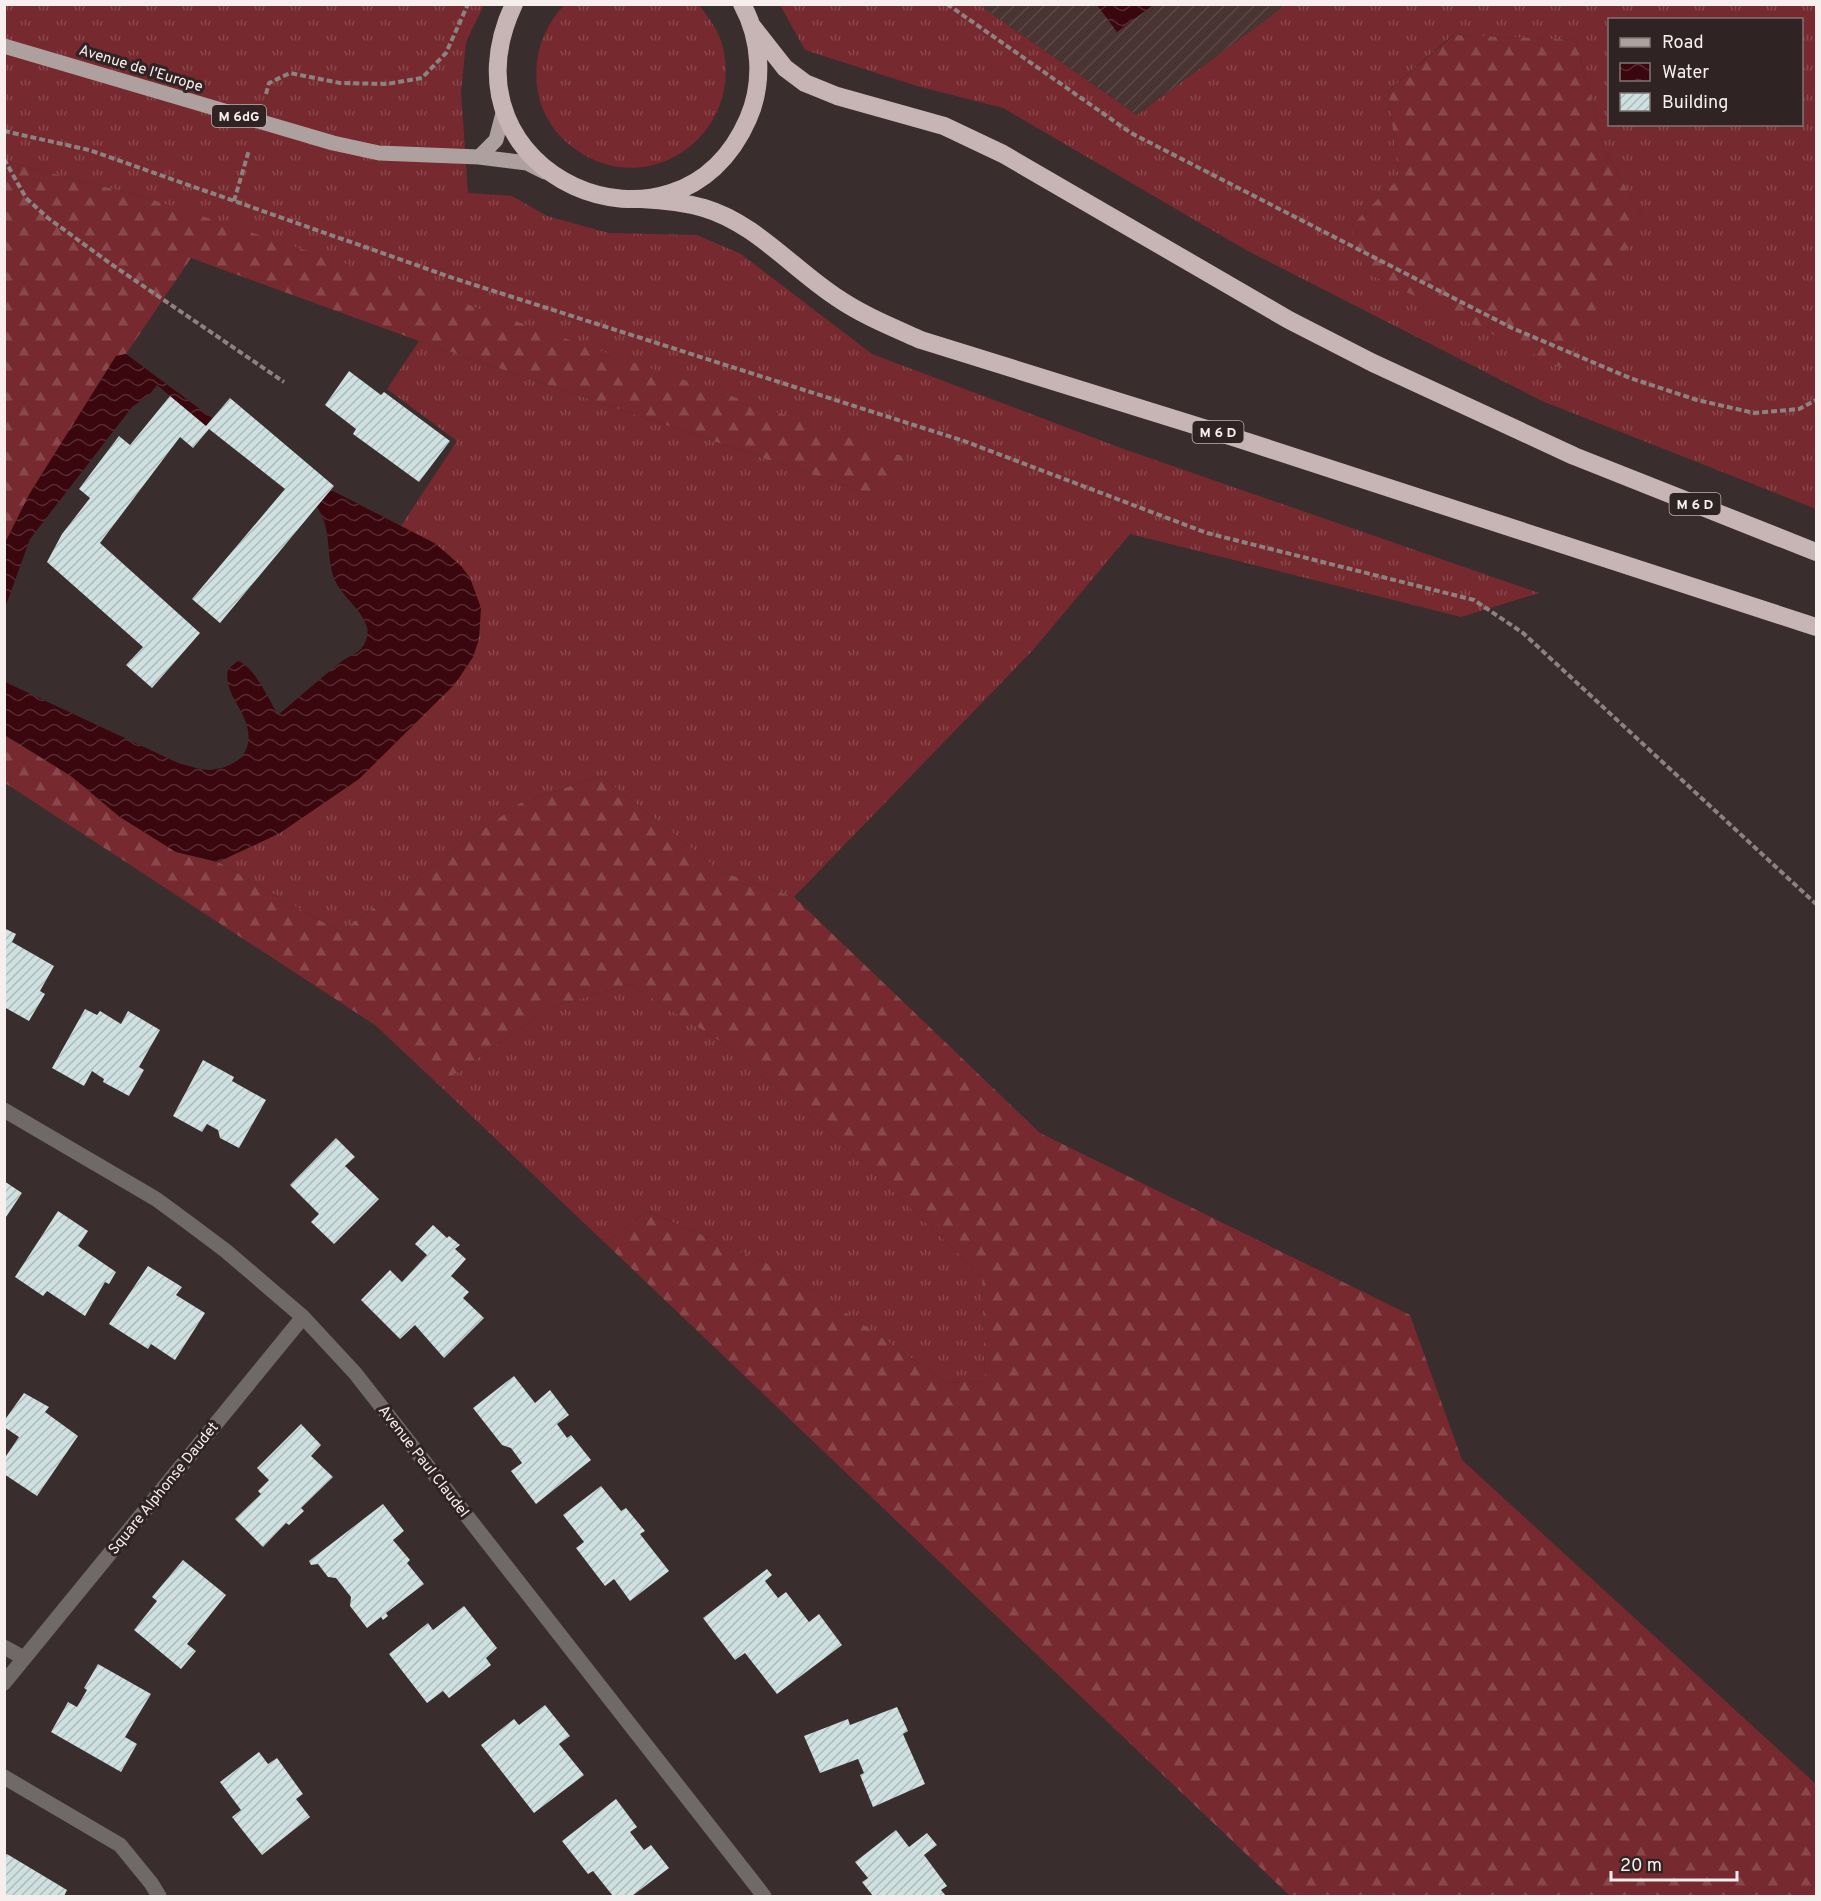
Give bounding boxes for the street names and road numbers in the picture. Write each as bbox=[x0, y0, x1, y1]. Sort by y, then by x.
street label: Avenue de l'Europe bbox=[76, 42, 205, 97]
road number: M 6dG bbox=[212, 105, 266, 127]
road number: M 6 D bbox=[1192, 421, 1244, 443]
road number: M 6 D bbox=[1670, 493, 1720, 515]
street label: Avenue Paul Claudel bbox=[373, 1402, 472, 1522]
street label: Square Alphonse Daudet bbox=[105, 1419, 223, 1559]

